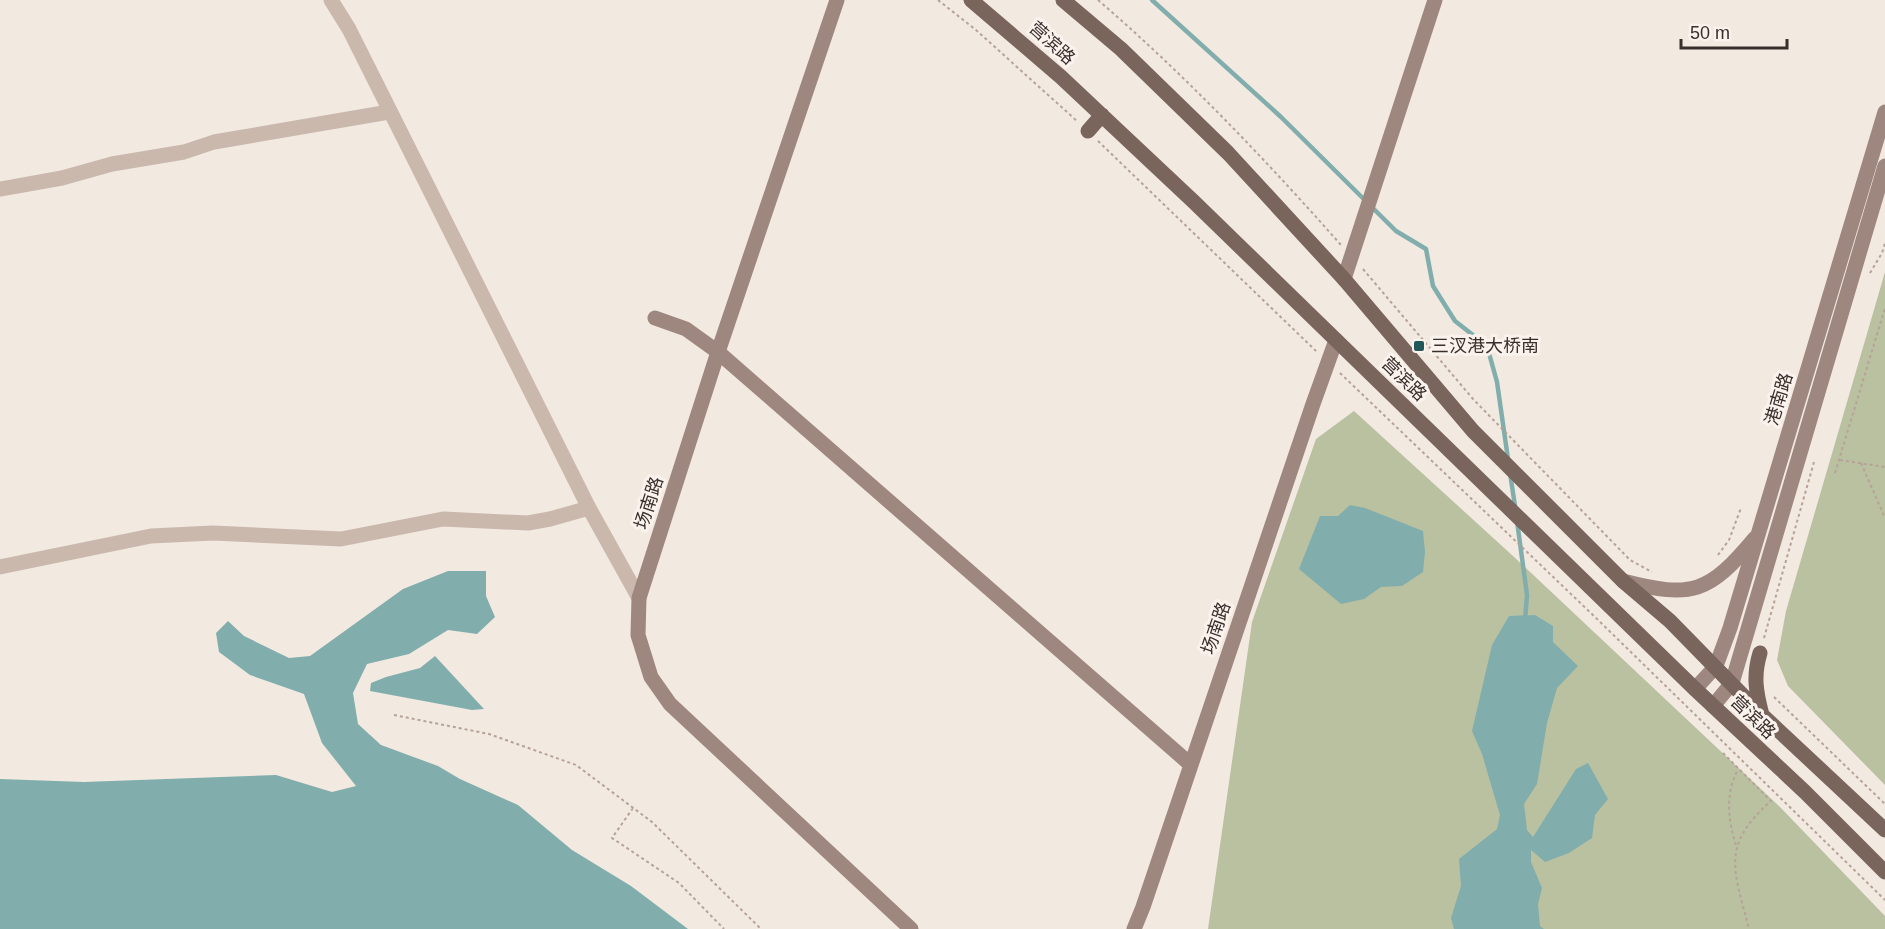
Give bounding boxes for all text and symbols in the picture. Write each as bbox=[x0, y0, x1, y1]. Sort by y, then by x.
scale bar bbox=[1681, 12, 1788, 50]
street label: 营滨路 bbox=[1025, 18, 1079, 68]
text: 50 m bbox=[1690, 23, 1730, 43]
place label: 三汊港大桥南 bbox=[1431, 336, 1539, 356]
marker: 三汊港大桥南 bbox=[1412, 339, 1426, 353]
street label: 营滨路 bbox=[1378, 353, 1430, 405]
street label: 港南路 bbox=[1762, 370, 1796, 428]
street label: 场南路 bbox=[631, 474, 667, 532]
street label: 场南路 bbox=[1198, 599, 1234, 657]
street label: 营滨路 bbox=[1727, 691, 1779, 743]

